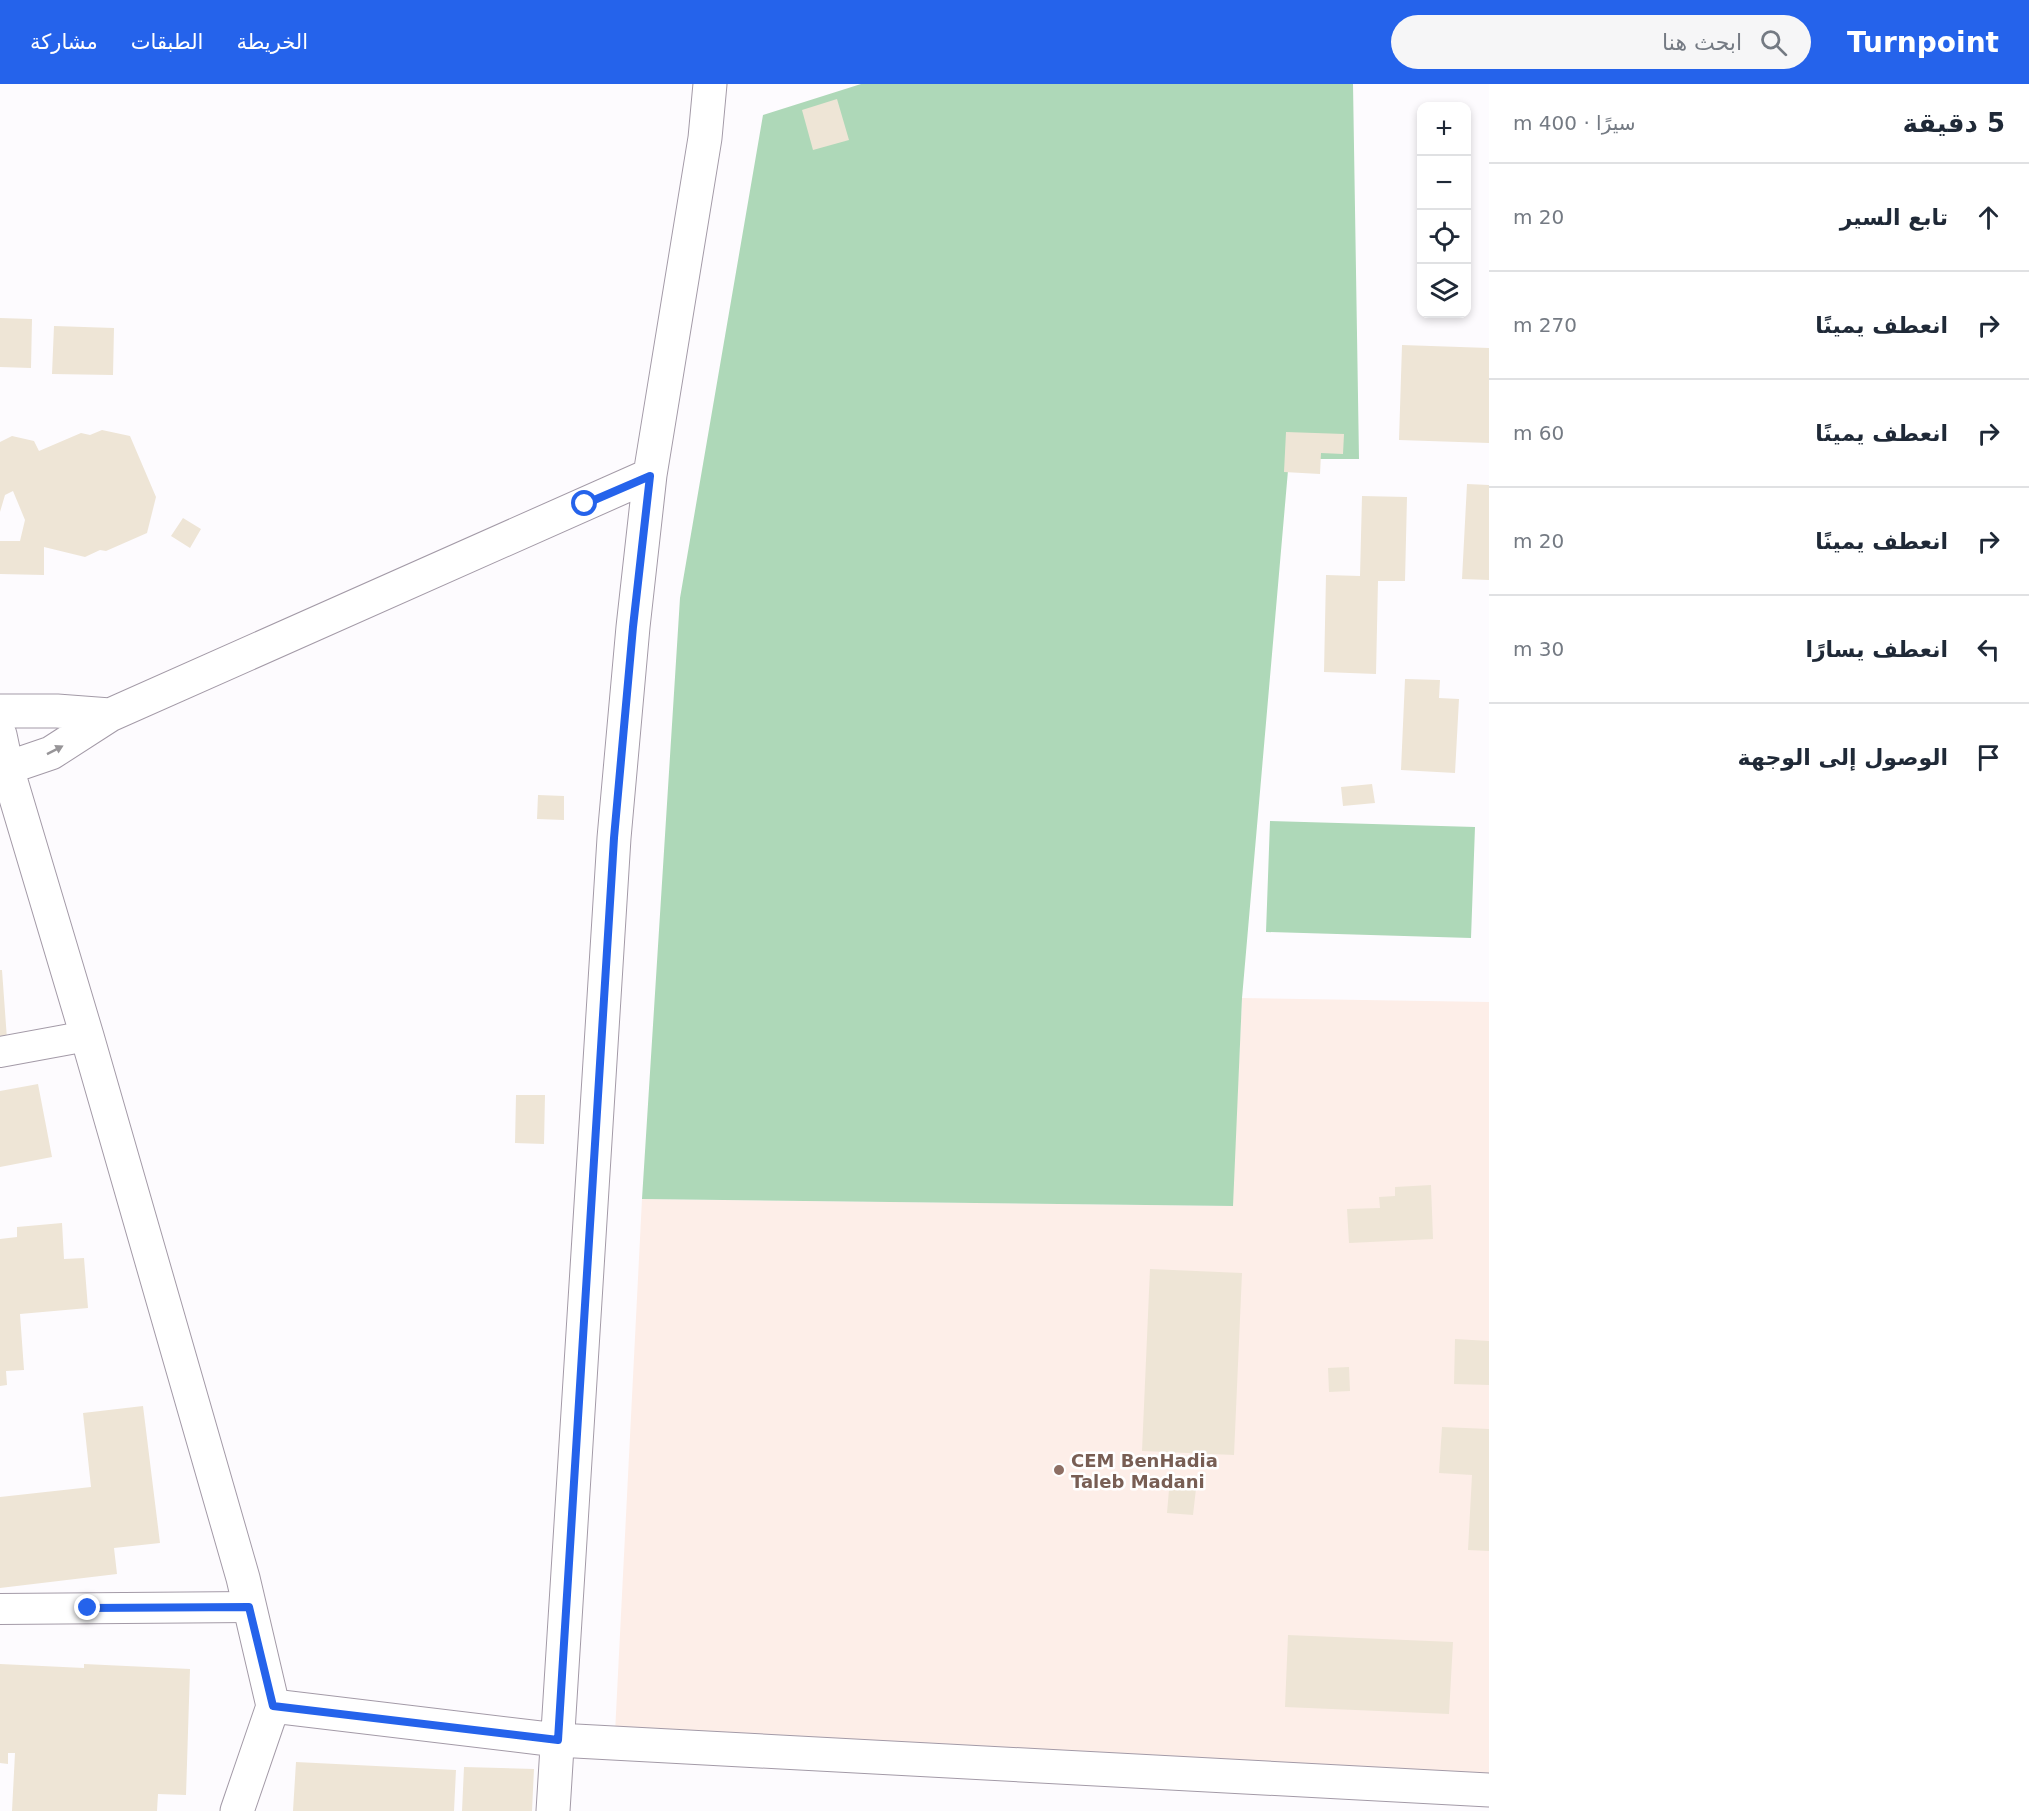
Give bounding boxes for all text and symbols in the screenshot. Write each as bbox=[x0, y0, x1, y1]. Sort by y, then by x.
search box bbox=[1391, 15, 1811, 69]
icon: search bbox=[1757, 26, 1790, 59]
text: Turnpoint bbox=[1847, 26, 1999, 59]
text: مشاركة bbox=[30, 30, 98, 54]
text: الطبقات bbox=[131, 30, 203, 54]
text: الخريطة bbox=[236, 30, 308, 54]
text: ابحث هنا bbox=[1662, 30, 1742, 55]
map controls bbox=[1417, 102, 1471, 318]
button: + bbox=[1417, 102, 1471, 156]
text: 5 دقيقة bbox=[1902, 108, 2005, 138]
text: سيرًا · 400 m bbox=[1513, 111, 1636, 135]
button: − bbox=[1417, 156, 1471, 210]
icon: ahead bbox=[1972, 201, 2005, 234]
text: 20 m bbox=[1513, 205, 1564, 229]
text: تابع السير bbox=[1840, 205, 1948, 230]
button: locate bbox=[1417, 210, 1471, 264]
button: layers bbox=[1417, 264, 1471, 318]
icon: right bbox=[1972, 309, 2005, 342]
text: 270 m bbox=[1513, 313, 1577, 337]
text: انعطف يمينًا bbox=[1815, 313, 1948, 338]
icon: right bbox=[1972, 417, 2005, 450]
text: 60 m bbox=[1513, 421, 1564, 445]
text: انعطف يمينًا bbox=[1815, 421, 1948, 446]
route start bbox=[571, 490, 597, 516]
icon: right bbox=[1972, 525, 2005, 558]
text: 20 m bbox=[1513, 529, 1564, 553]
text: انعطف يمينًا bbox=[1815, 529, 1948, 554]
icon: left bbox=[1972, 633, 2005, 666]
text: 30 m bbox=[1513, 637, 1564, 661]
text: انعطف يسارًا bbox=[1805, 637, 1948, 662]
icon: arrive bbox=[1972, 741, 2005, 774]
one-way arrow bbox=[46, 745, 64, 755]
text: الوصول إلى الوجهة bbox=[1738, 745, 1948, 770]
place label: CEM BenHadia Taleb Madani bbox=[1071, 1450, 1218, 1492]
marker: CEM BenHadia Taleb Madani bbox=[1052, 1463, 1066, 1477]
route end bbox=[74, 1594, 100, 1620]

